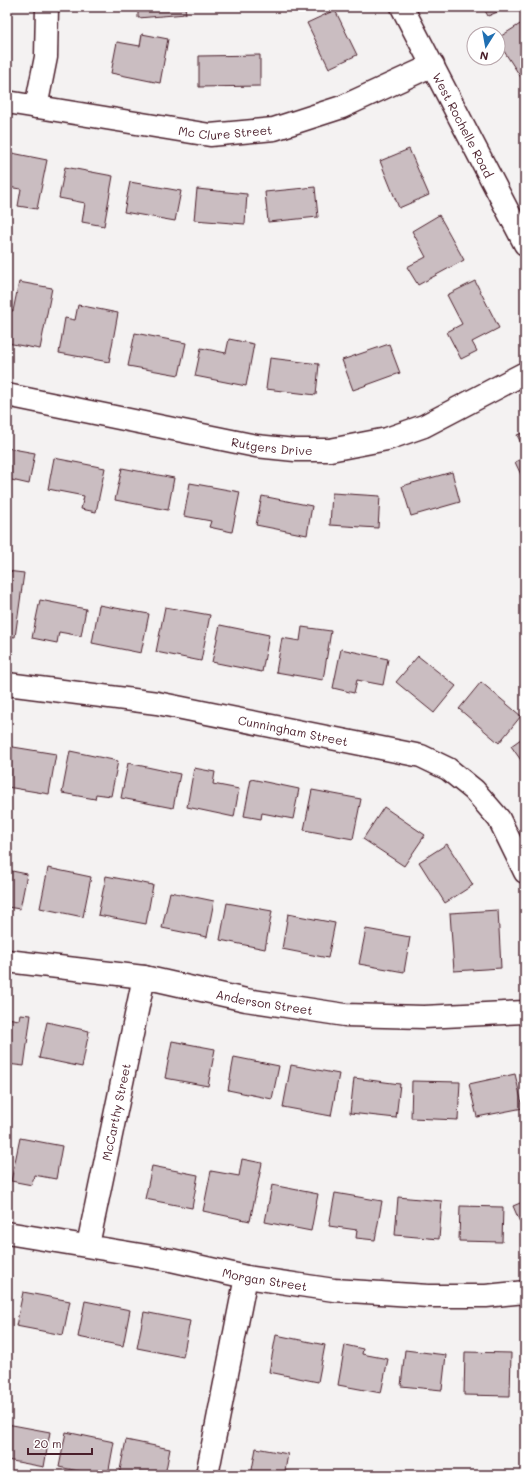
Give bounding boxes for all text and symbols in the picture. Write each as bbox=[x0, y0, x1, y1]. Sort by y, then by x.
north arrow bbox=[466, 26, 506, 66]
text: N bbox=[478, 48, 490, 64]
street label: West Rochelle Road bbox=[429, 70, 497, 181]
street label: Mc Clure Street bbox=[177, 121, 273, 143]
street label: Rutgers Drive bbox=[230, 433, 312, 458]
street label: Cunningham Street bbox=[237, 711, 349, 749]
street label: Anderson Street bbox=[215, 986, 314, 1018]
street label: McCarthy Street bbox=[98, 1062, 134, 1162]
street label: Morgan Street bbox=[221, 1264, 308, 1294]
scale bar bbox=[28, 1430, 92, 1456]
text: 20 m bbox=[34, 1435, 62, 1451]

